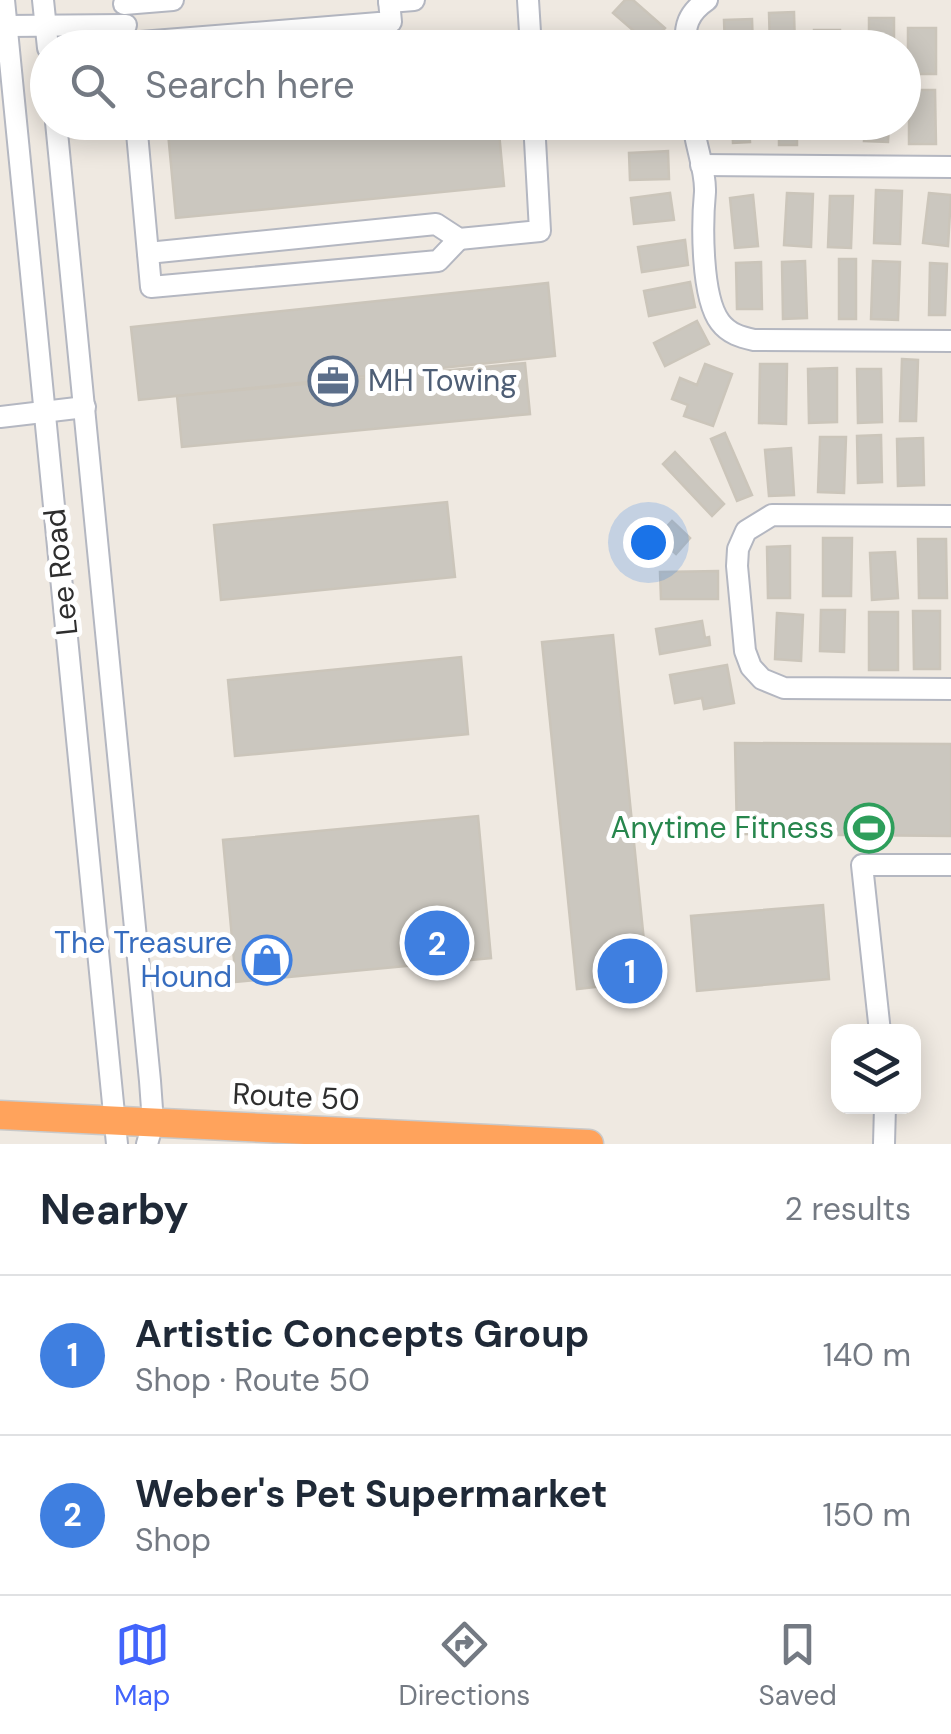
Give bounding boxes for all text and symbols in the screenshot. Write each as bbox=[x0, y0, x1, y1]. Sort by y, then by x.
search box bbox=[30, 30, 921, 140]
icon: search bbox=[65, 58, 120, 113]
text: Search here bbox=[145, 60, 355, 110]
office icon: MH Towing bbox=[307, 355, 359, 407]
place label: MH Towing bbox=[368, 361, 517, 400]
street label: Lee Road bbox=[34, 507, 87, 637]
your location bbox=[623, 517, 674, 568]
sports icon: Anytime Fitness bbox=[843, 802, 895, 854]
place label: Anytime Fitness bbox=[611, 808, 834, 847]
pin: 2 bbox=[404, 906, 470, 980]
place label: The Treasure Hound bbox=[54, 923, 232, 996]
shop icon: The Treasure Hound bbox=[241, 934, 293, 986]
pin: 1 bbox=[598, 934, 662, 1008]
map controls bbox=[831, 1024, 921, 1114]
button: layers bbox=[831, 1024, 921, 1114]
street label: Route 50 bbox=[232, 1074, 361, 1119]
text: Nearby bbox=[40, 1182, 189, 1237]
text: 2 results bbox=[785, 1188, 911, 1230]
text: Artistic Concepts Group bbox=[135, 1309, 590, 1359]
text: 1 bbox=[67, 1334, 78, 1376]
text: 140 m bbox=[823, 1334, 911, 1376]
text: Shop · Route 50 bbox=[135, 1359, 370, 1401]
text: Weber's Pet Supermarket bbox=[135, 1469, 608, 1519]
text: 2 bbox=[63, 1494, 82, 1536]
text: 150 m bbox=[823, 1494, 911, 1536]
text: Shop bbox=[135, 1519, 211, 1561]
tab: Map bbox=[114, 1617, 170, 1714]
tab: Directions bbox=[399, 1617, 530, 1714]
tab: Saved bbox=[758, 1617, 837, 1714]

